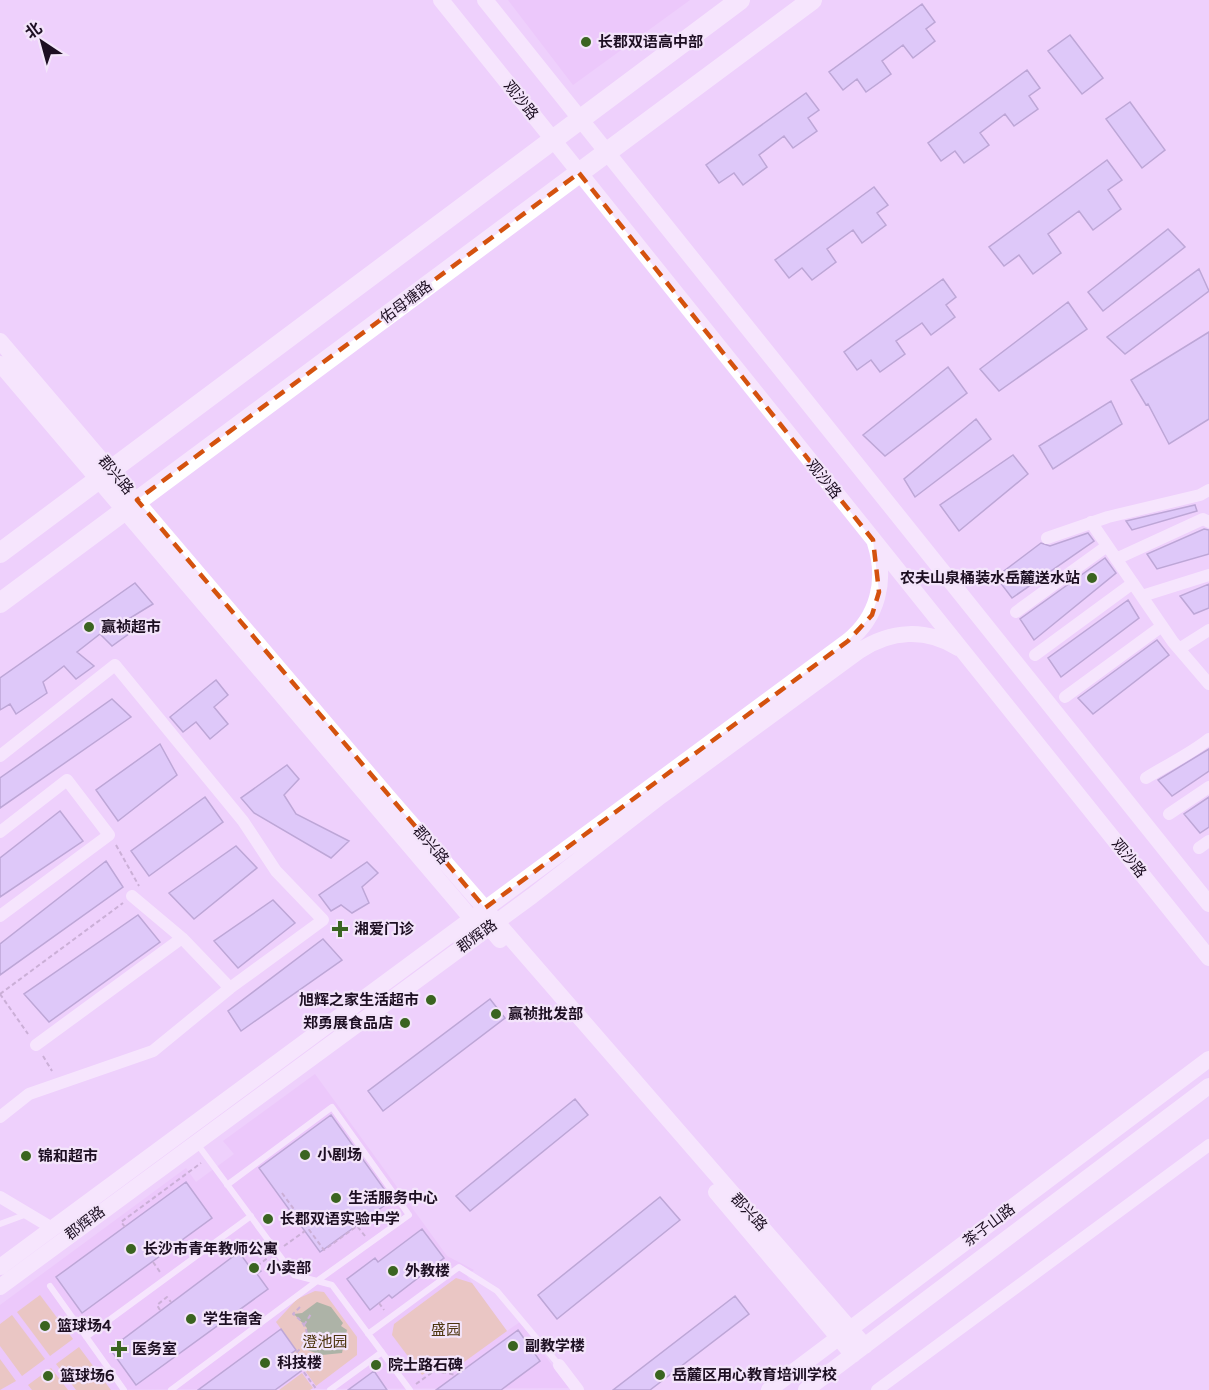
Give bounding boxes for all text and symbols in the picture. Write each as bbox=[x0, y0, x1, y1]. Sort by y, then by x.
north arrow bbox=[12, 12, 72, 72]
text: 北 bbox=[21, 18, 46, 43]
place label: 长郡双语高中部 bbox=[598, 33, 703, 51]
marker: 长郡双语高中部 bbox=[579, 35, 593, 49]
street label: 观沙路 bbox=[500, 77, 542, 123]
street label: 佑母塘路 bbox=[377, 277, 435, 327]
street label: 郡兴路 bbox=[95, 452, 137, 498]
street label: 观沙路 bbox=[803, 456, 845, 502]
place label: 农夫山泉桶装水岳麓送水站 bbox=[900, 569, 1080, 587]
marker: 农夫山泉桶装水岳麓送水站 bbox=[1085, 571, 1099, 585]
place label: 赢祯超市 bbox=[101, 618, 161, 636]
marker: 赢祯超市 bbox=[82, 620, 96, 634]
street label: 郡兴路 bbox=[409, 822, 453, 868]
street label: 观沙路 bbox=[1108, 835, 1150, 881]
street label: 郡辉路 bbox=[454, 915, 500, 957]
marker: 湘爱门诊 bbox=[331, 920, 349, 938]
place label: 湘爱门诊 bbox=[354, 920, 415, 938]
place label: 旭辉之家生活超市 bbox=[299, 991, 419, 1009]
marker: 旭辉之家生活超市 bbox=[424, 993, 438, 1007]
place label: 赢祯批发部 bbox=[508, 1005, 583, 1023]
marker: 赢祯批发部 bbox=[489, 1007, 503, 1021]
place label: 郑勇展食品店 bbox=[303, 1014, 393, 1032]
marker: 郑勇展食品店 bbox=[398, 1016, 412, 1030]
place label: 小剧场 bbox=[317, 1146, 362, 1164]
place label: 锦和超市 bbox=[38, 1147, 98, 1165]
marker: 小剧场 bbox=[298, 1148, 312, 1162]
marker: 锦和超市 bbox=[19, 1149, 33, 1163]
place label: 生活服务中心 bbox=[348, 1189, 438, 1207]
street label: 郡兴路 bbox=[727, 1189, 771, 1235]
marker: 生活服务中心 bbox=[329, 1191, 343, 1205]
street label: 茶子山路 bbox=[960, 1200, 1018, 1250]
street label: 郡辉路 bbox=[62, 1202, 108, 1244]
place label: 长郡双语实验中学 bbox=[280, 1210, 400, 1228]
marker: 长郡双语实验中学 bbox=[261, 1212, 275, 1226]
place label: 长沙市青年教师公寓 bbox=[143, 1240, 278, 1258]
marker: 长沙市青年教师公寓 bbox=[124, 1242, 138, 1256]
place label: 小卖部 bbox=[266, 1259, 311, 1277]
marker: 小卖部 bbox=[247, 1261, 261, 1275]
place label: 外教楼 bbox=[405, 1262, 450, 1280]
marker: 外教楼 bbox=[386, 1264, 400, 1278]
place label: 学生宿舍 bbox=[203, 1310, 263, 1328]
marker: 学生宿舍 bbox=[184, 1312, 198, 1326]
place label: 篮球场4 bbox=[57, 1317, 112, 1335]
marker: 篮球场4 bbox=[38, 1319, 52, 1333]
park label: 盛园 bbox=[431, 1321, 461, 1339]
park label: 澄池园 bbox=[302, 1333, 348, 1351]
place label: 副教学楼 bbox=[525, 1337, 585, 1355]
marker: 副教学楼 bbox=[506, 1339, 520, 1353]
marker: 医务室 bbox=[110, 1340, 128, 1358]
place label: 医务室 bbox=[132, 1340, 177, 1358]
place label: 科技楼 bbox=[277, 1354, 322, 1372]
marker: 科技楼 bbox=[258, 1356, 272, 1370]
place label: 院士路石碑 bbox=[388, 1356, 463, 1374]
marker: 院士路石碑 bbox=[369, 1358, 383, 1372]
place label: 岳麓区用心教育培训学校 bbox=[672, 1366, 837, 1384]
place label: 篮球场6 bbox=[60, 1367, 114, 1385]
marker: 岳麓区用心教育培训学校 bbox=[653, 1368, 667, 1382]
marker: 篮球场6 bbox=[41, 1369, 55, 1383]

